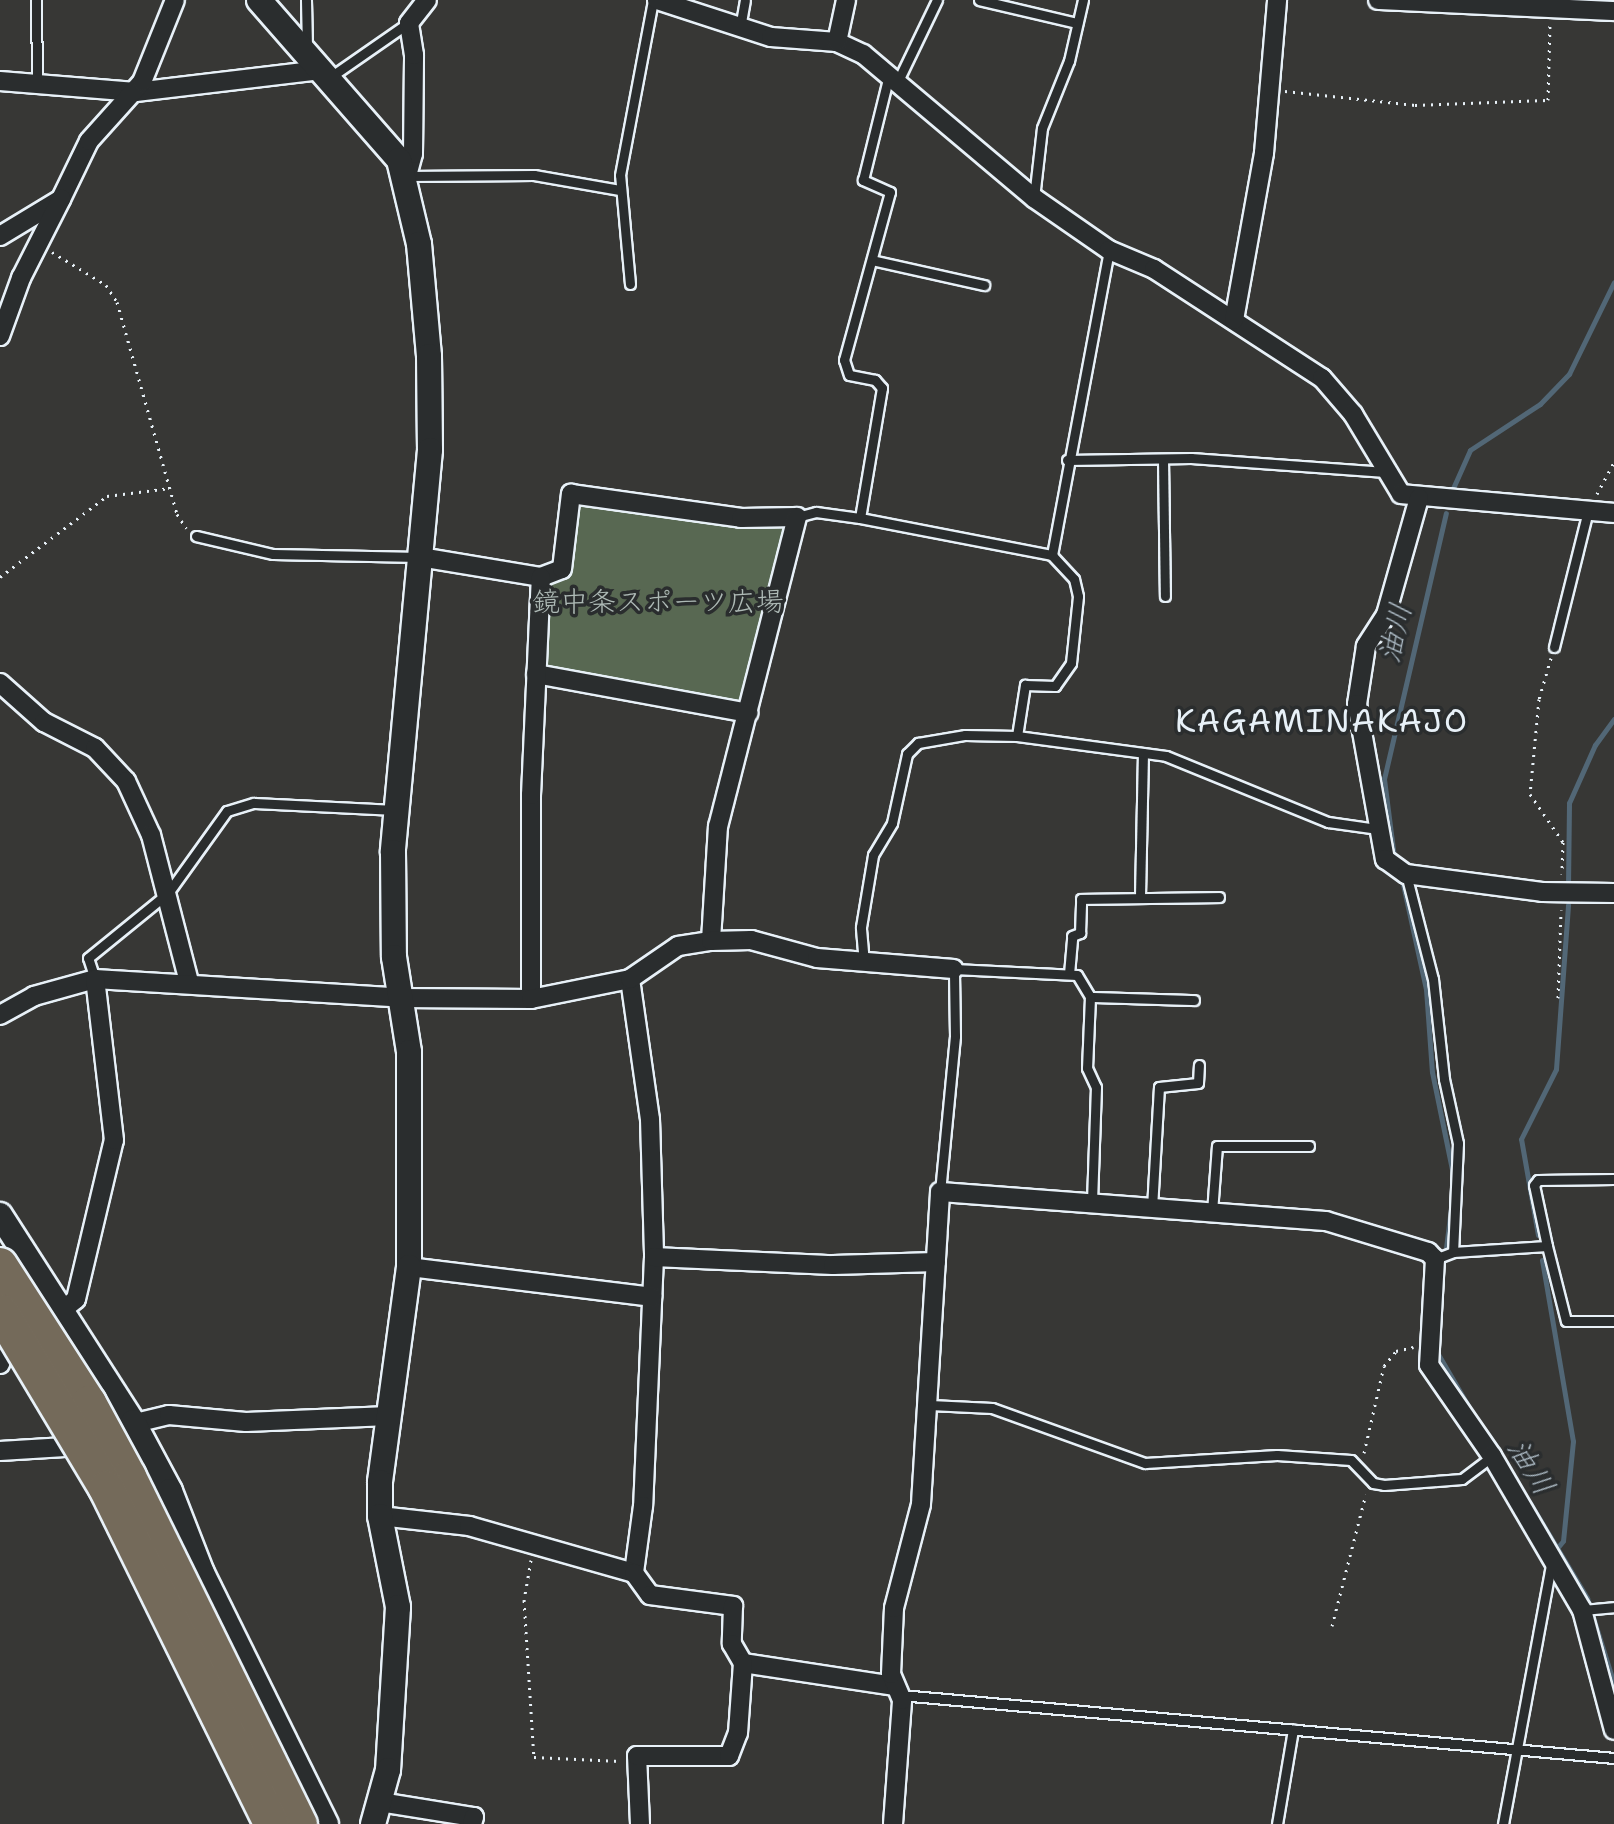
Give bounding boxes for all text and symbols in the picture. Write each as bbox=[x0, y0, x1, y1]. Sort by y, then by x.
park label: 鏡中条スポーツ広場 bbox=[532, 584, 784, 618]
water label: 油川 bbox=[1371, 600, 1419, 666]
district label: KAGAMINAKAJO bbox=[1175, 702, 1469, 740]
water label: 油川 bbox=[1500, 1432, 1562, 1502]

